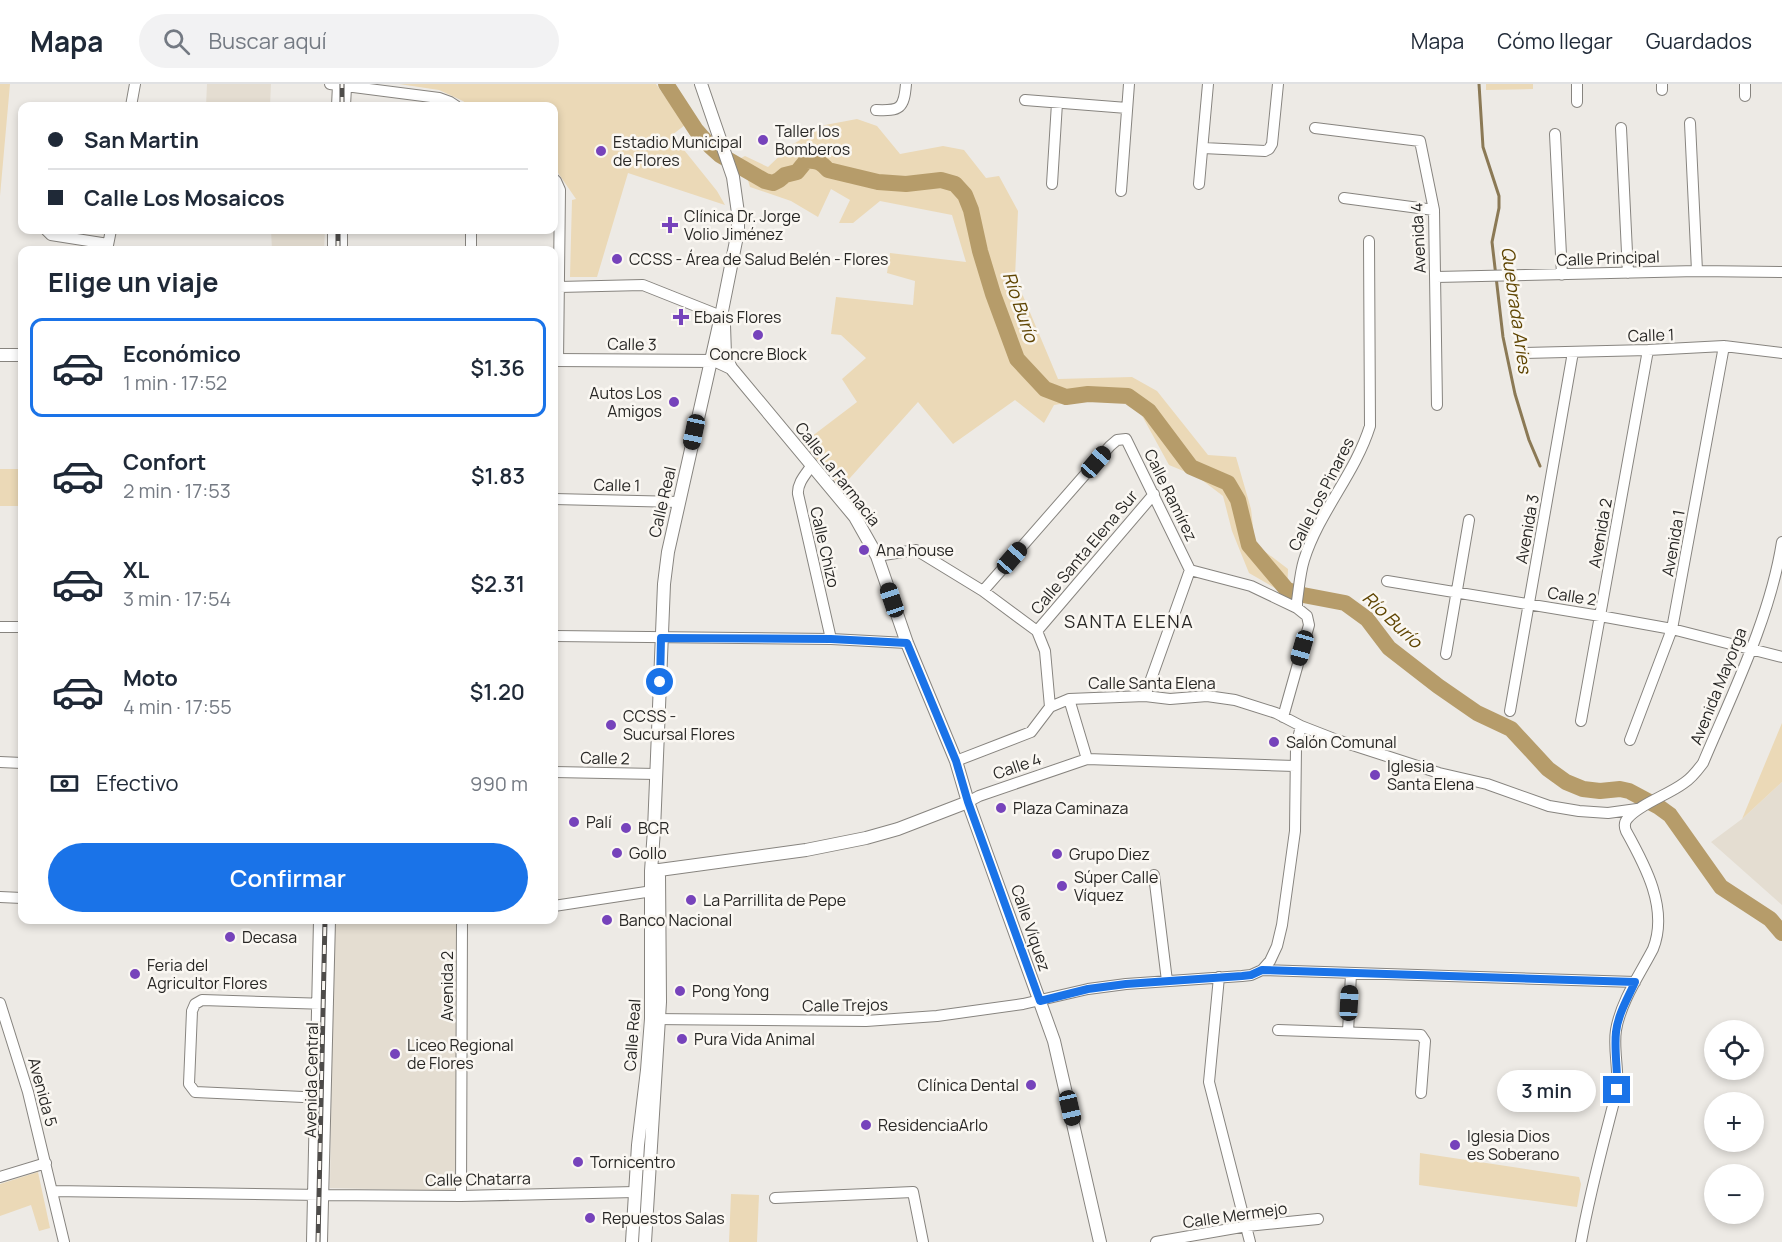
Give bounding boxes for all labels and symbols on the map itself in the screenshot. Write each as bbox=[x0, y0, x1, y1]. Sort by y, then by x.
place label: Taller los Bomberos bbox=[775, 120, 850, 160]
place label: Estadio Municipal de Flores bbox=[613, 131, 742, 171]
marker: Taller los Bomberos bbox=[756, 133, 770, 147]
marker: Estadio Municipal de Flores bbox=[594, 144, 608, 158]
street label: Avenida 4 bbox=[1405, 202, 1431, 274]
place label: Clínica Dr. Jorge Volio Jiménez bbox=[684, 205, 801, 245]
marker: Clínica Dr. Jorge Volio Jiménez bbox=[661, 216, 679, 234]
water label: Quebrada Aries bbox=[1496, 245, 1538, 376]
street label: Calle Principal bbox=[1556, 245, 1660, 271]
place label: CCSS - Área de Salud Belén - Flores bbox=[629, 248, 888, 270]
marker: CCSS - Área de Salud Belén - Flores bbox=[610, 252, 624, 266]
water label: Río Burío bbox=[998, 268, 1045, 346]
place label: Ebais Flores bbox=[694, 306, 781, 328]
marker: Ebais Flores bbox=[672, 308, 690, 326]
street label: Calle 1 bbox=[1627, 323, 1675, 347]
marker: Concre Block bbox=[751, 328, 765, 342]
street label: Calle 3 bbox=[607, 333, 657, 355]
place label: Concre Block bbox=[709, 343, 808, 365]
place label: Autos Los Amigos bbox=[589, 382, 662, 422]
marker: Autos Los Amigos bbox=[667, 395, 681, 409]
car bbox=[681, 413, 707, 451]
street label: Calle La Farmacia bbox=[790, 417, 886, 531]
street label: Calle Los Pinares bbox=[1283, 433, 1359, 555]
car bbox=[1077, 443, 1115, 481]
street label: Calle Ramírez bbox=[1139, 445, 1203, 545]
street label: Calle Real bbox=[643, 464, 681, 540]
street label: Calle 1 bbox=[594, 474, 640, 496]
street label: Calle Santa Elena Sur bbox=[1025, 485, 1143, 619]
street label: Avenida 3 bbox=[1510, 493, 1544, 565]
street label: Avenida 2 bbox=[1583, 496, 1617, 570]
street label: Calle Chizo bbox=[805, 504, 845, 590]
street label: Avenida 1 bbox=[1656, 508, 1690, 578]
place label: Ana house bbox=[876, 539, 954, 561]
car bbox=[993, 539, 1031, 577]
marker: Ana house bbox=[857, 543, 871, 557]
car bbox=[878, 580, 906, 620]
street label: Calle 2 bbox=[1546, 581, 1598, 611]
water label: Río Burío bbox=[1358, 586, 1428, 654]
district label: SANTA ELENA bbox=[1064, 609, 1194, 633]
street label: Avenida Mayorga bbox=[1684, 624, 1752, 748]
car bbox=[1288, 628, 1316, 668]
route start bbox=[646, 668, 673, 695]
street label: Calle Santa Elena bbox=[1088, 672, 1216, 694]
place label: CCSS - Sucursal Flores bbox=[623, 705, 735, 745]
marker: CCSS - Sucursal Flores bbox=[604, 718, 618, 732]
place label: Salón Comunal bbox=[1286, 731, 1397, 753]
marker: Salón Comunal bbox=[1267, 735, 1281, 749]
street label: Calle 2 bbox=[580, 747, 630, 769]
street label: Calle 4 bbox=[990, 747, 1044, 785]
place label: Iglesia Santa Elena bbox=[1387, 755, 1474, 795]
marker: Iglesia Santa Elena bbox=[1368, 768, 1382, 782]
place label: Plaza Caminaza bbox=[1013, 797, 1128, 819]
marker: Plaza Caminaza bbox=[994, 801, 1008, 815]
place label: Palí bbox=[586, 811, 612, 833]
marker: Palí bbox=[567, 815, 581, 829]
place label: BCR bbox=[638, 817, 669, 839]
marker: BCR bbox=[619, 821, 633, 835]
place label: Gollo bbox=[629, 842, 667, 864]
place label: Grupo Diez bbox=[1069, 843, 1150, 865]
marker: Gollo bbox=[610, 846, 624, 860]
marker: Grupo Diez bbox=[1050, 847, 1064, 861]
place label: Súper Calle Víquez bbox=[1074, 866, 1158, 906]
marker: Súper Calle Víquez bbox=[1055, 879, 1069, 893]
street label: Calle Víquez bbox=[1006, 882, 1056, 974]
place label: La Parrillita de Pepe bbox=[703, 889, 846, 911]
marker: La Parrillita de Pepe bbox=[684, 893, 698, 907]
place label: Banco Nacional bbox=[619, 909, 732, 931]
marker: Banco Nacional bbox=[600, 913, 614, 927]
place label: Decasa bbox=[242, 926, 297, 948]
marker: Decasa bbox=[223, 930, 237, 944]
street label: Avenida 2 bbox=[436, 951, 458, 1021]
place label: Feria del Agricultor Flores bbox=[147, 954, 267, 994]
marker: Feria del Agricultor Flores bbox=[128, 967, 142, 981]
place label: Pong Yong bbox=[692, 980, 769, 1002]
marker: Pong Yong bbox=[673, 984, 687, 998]
car bbox=[1339, 985, 1359, 1021]
street label: Calle Trejos bbox=[802, 993, 888, 1017]
street label: Calle Real bbox=[619, 998, 645, 1072]
street label: Avenida Central bbox=[299, 1022, 323, 1138]
place label: Pura Vida Animal bbox=[694, 1028, 815, 1050]
marker: Pura Vida Animal bbox=[675, 1032, 689, 1046]
place label: Liceo Regional de Flores bbox=[407, 1034, 514, 1074]
marker: Liceo Regional de Flores bbox=[388, 1047, 402, 1061]
street label: Avenida 5 bbox=[23, 1055, 63, 1129]
callout: 3 min bbox=[1497, 1069, 1596, 1111]
place label: Clínica Dental bbox=[918, 1074, 1019, 1096]
route end bbox=[1603, 1076, 1630, 1103]
marker: Clínica Dental bbox=[1024, 1078, 1038, 1092]
car bbox=[1057, 1088, 1083, 1128]
place label: ResidenciaArlo bbox=[878, 1114, 988, 1136]
marker: ResidenciaArlo bbox=[859, 1118, 873, 1132]
place label: Iglesia Dios es Soberano bbox=[1467, 1125, 1559, 1165]
marker: Iglesia Dios es Soberano bbox=[1448, 1138, 1462, 1152]
place label: Tornicentro bbox=[590, 1151, 675, 1173]
marker: Tornicentro bbox=[571, 1155, 585, 1169]
street label: Calle Chatarra bbox=[425, 1167, 531, 1191]
street label: Calle Mermejo bbox=[1181, 1197, 1289, 1233]
place label: Repuestos Salas bbox=[602, 1207, 725, 1229]
marker: Repuestos Salas bbox=[583, 1211, 597, 1225]

